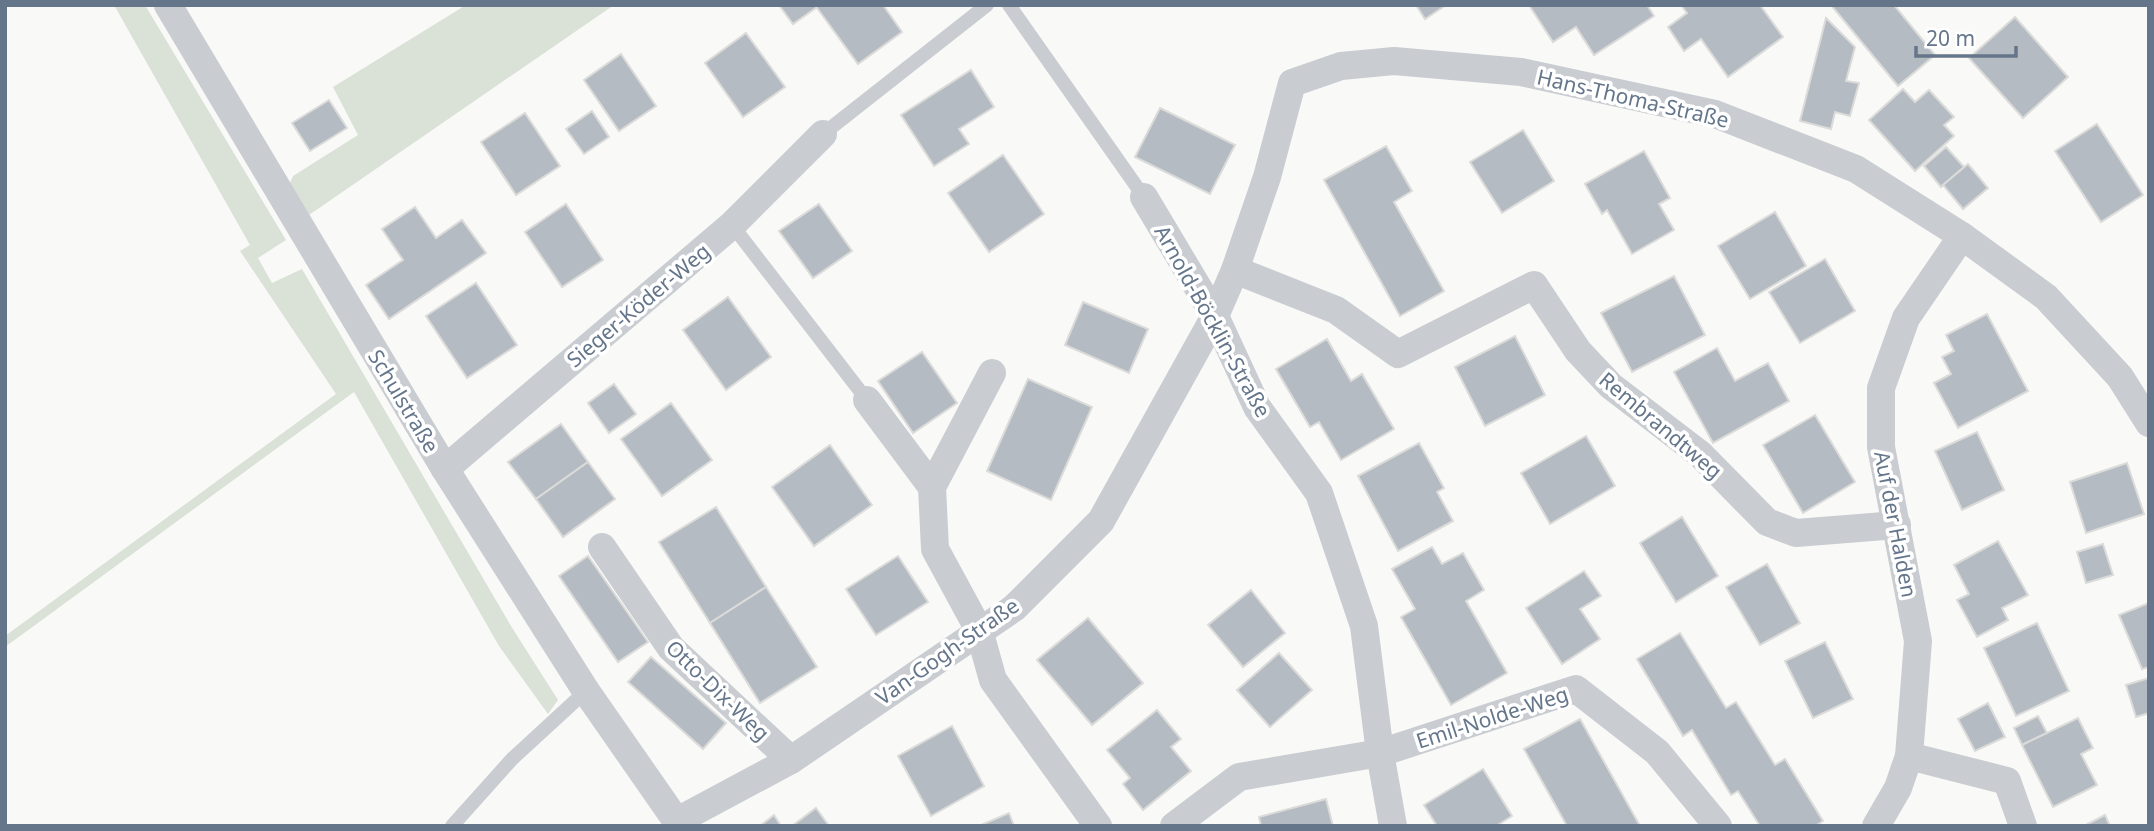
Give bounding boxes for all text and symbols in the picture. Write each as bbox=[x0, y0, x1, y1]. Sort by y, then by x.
scale bar bbox=[1916, 14, 2016, 58]
text: 20 m bbox=[1926, 24, 1975, 52]
street label: Hans-Thoma-Straße bbox=[1534, 62, 1732, 134]
street label: Arnold-Böcklin-Straße bbox=[1149, 220, 1277, 422]
street label: Sieger-Köder-Weg bbox=[561, 237, 715, 373]
street label: Schulstraße bbox=[362, 344, 446, 458]
street label: Rembrandtweg bbox=[1594, 365, 1728, 485]
street label: Auf der Halden bbox=[1868, 448, 1924, 600]
street label: Van-Gogh-Straße bbox=[870, 591, 1024, 711]
street label: Otto-Dix-Weg bbox=[660, 634, 776, 746]
street label: Emil-Nolde-Weg bbox=[1412, 679, 1572, 755]

